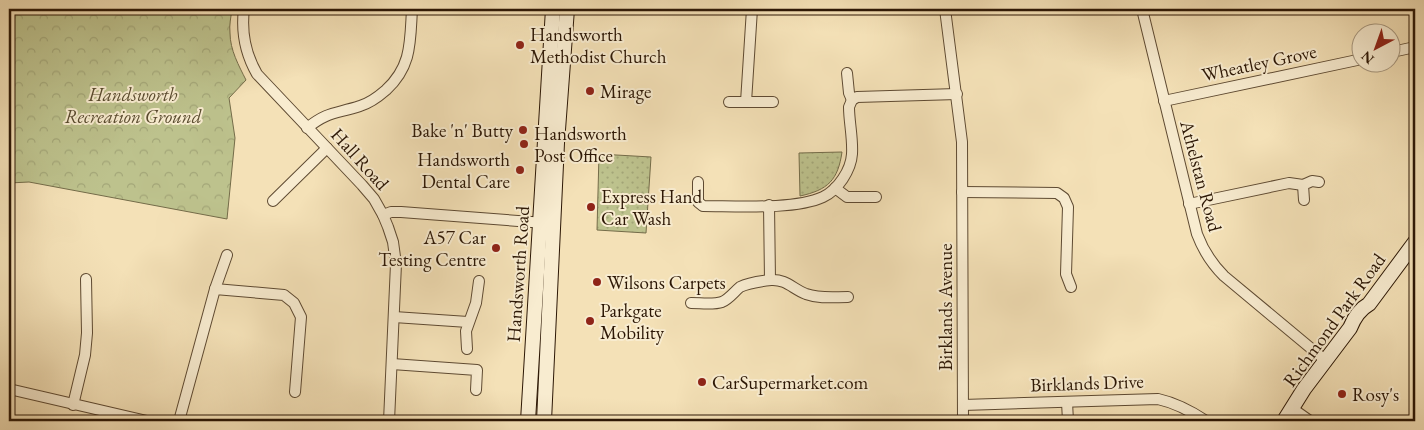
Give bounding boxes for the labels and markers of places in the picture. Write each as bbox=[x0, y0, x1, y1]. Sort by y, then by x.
place label: Handsworth Methodist Church bbox=[530, 22, 667, 69]
marker: Handsworth Methodist Church bbox=[514, 39, 526, 51]
place label: Mirage bbox=[600, 79, 651, 104]
marker: Mirage bbox=[584, 85, 596, 97]
place label: Bake 'n' Butty bbox=[411, 118, 514, 143]
place label: Handsworth Post Office bbox=[534, 121, 627, 168]
marker: Bake 'n' Butty bbox=[517, 124, 529, 136]
marker: Handsworth Post Office bbox=[518, 138, 530, 150]
place label: Handsworth Dental Care bbox=[417, 147, 510, 194]
marker: Handsworth Dental Care bbox=[514, 164, 526, 176]
place label: Express Hand Car Wash bbox=[601, 184, 703, 231]
marker: Express Hand Car Wash bbox=[585, 201, 597, 213]
place label: A57 Car Testing Centre bbox=[378, 225, 487, 272]
marker: A57 Car Testing Centre bbox=[490, 242, 502, 254]
place label: Wilsons Carpets bbox=[607, 270, 726, 295]
marker: Wilsons Carpets bbox=[591, 276, 603, 288]
place label: Parkgate Mobility bbox=[600, 298, 665, 345]
marker: Parkgate Mobility bbox=[584, 315, 596, 327]
place label: CarSupermarket.com bbox=[712, 370, 869, 395]
marker: CarSupermarket.com bbox=[696, 376, 708, 388]
place label: Rosy's bbox=[1352, 382, 1399, 407]
marker: Rosy's bbox=[1336, 388, 1348, 400]

